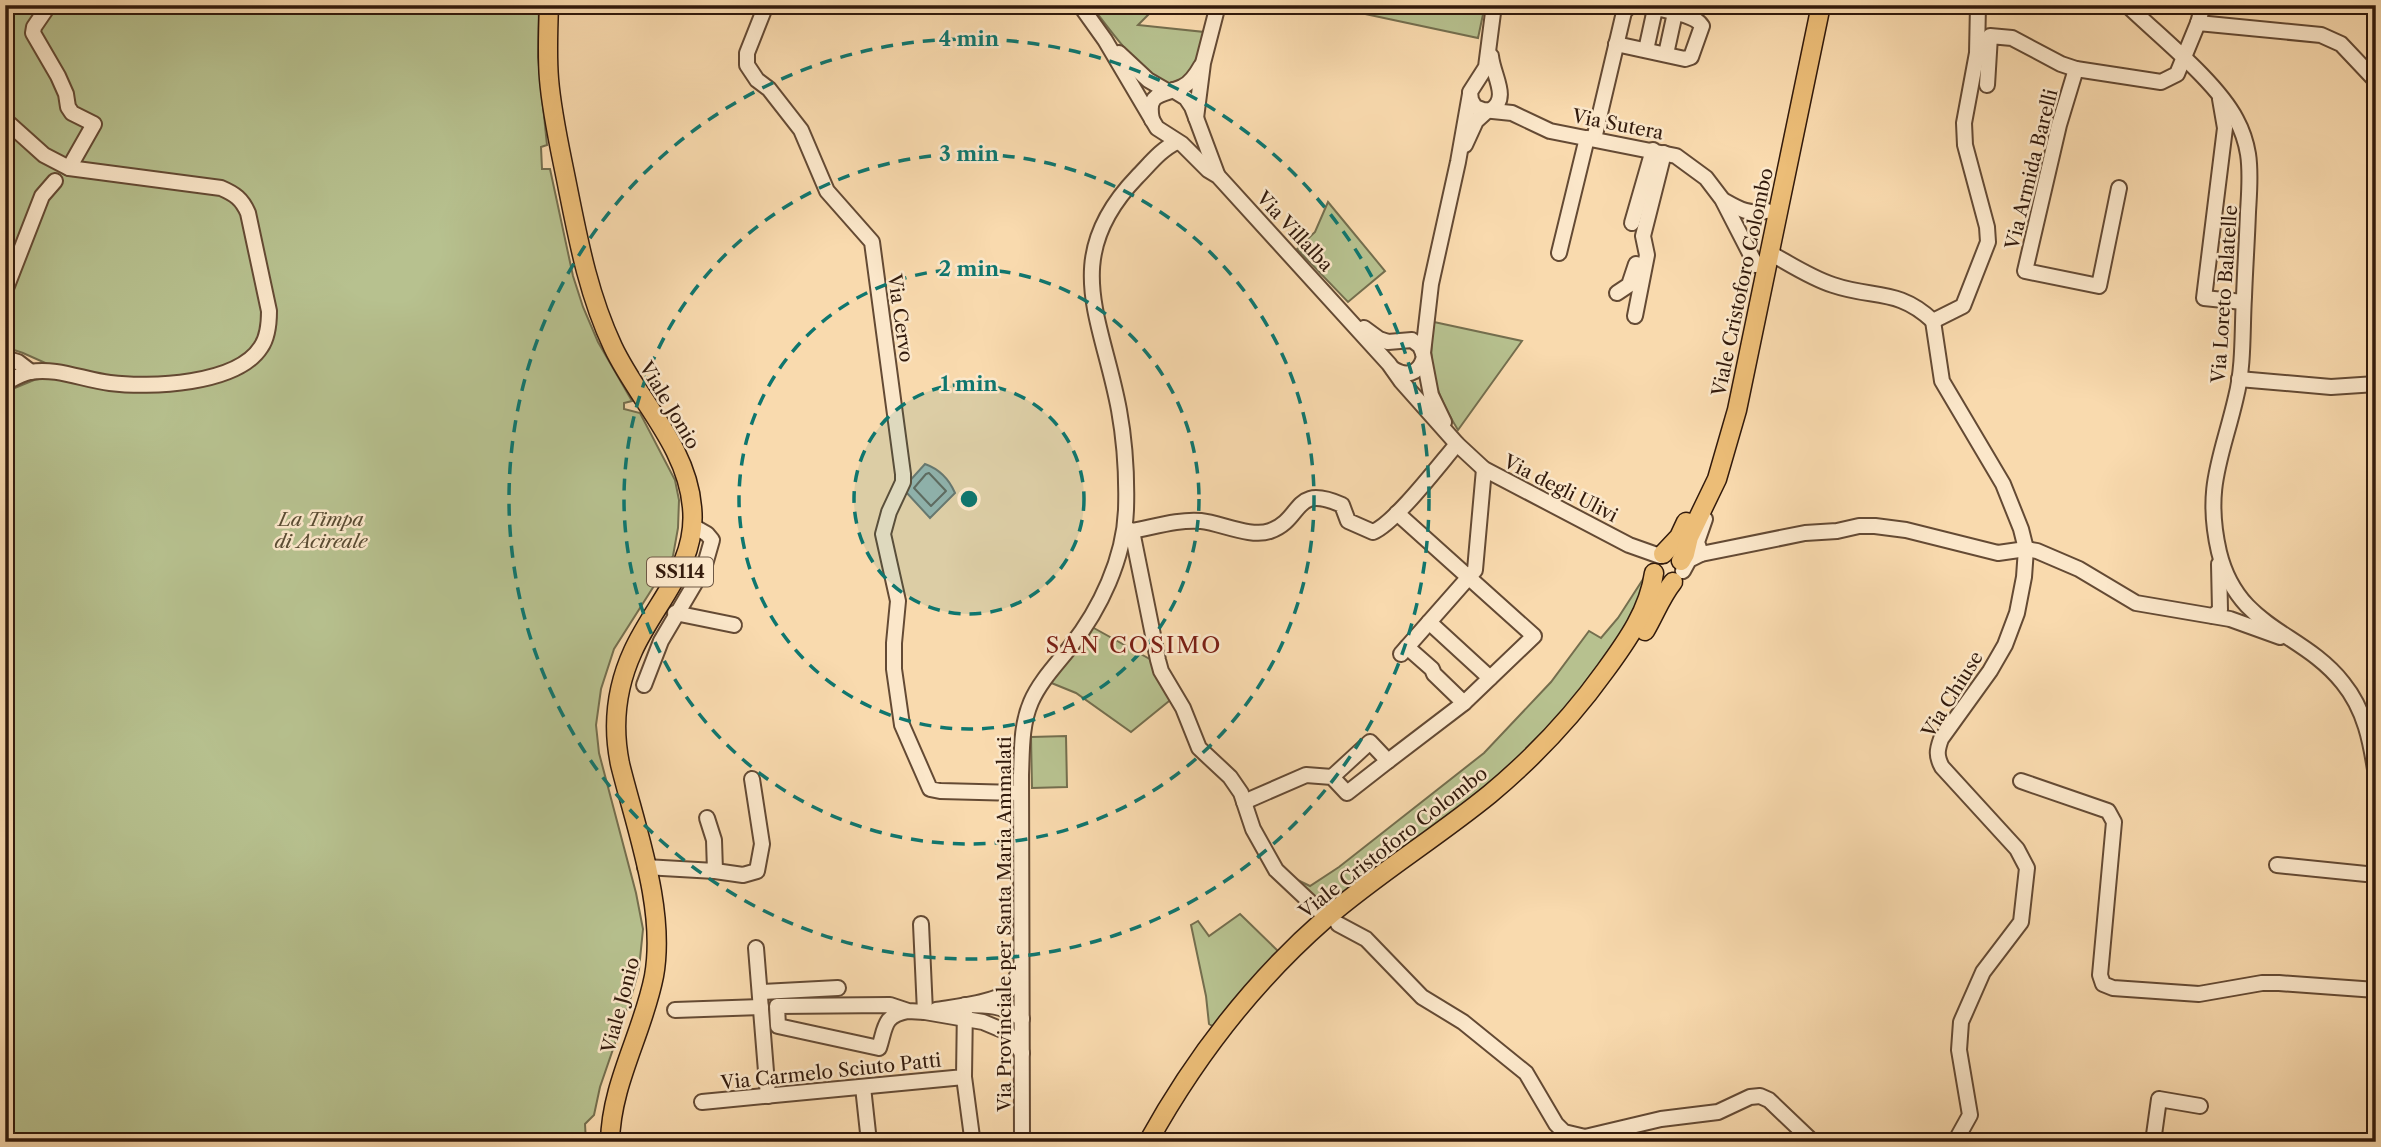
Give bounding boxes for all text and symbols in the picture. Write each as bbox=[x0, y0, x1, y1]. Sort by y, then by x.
text: 4 min bbox=[939, 26, 1000, 51]
street label: Via Armida Barelli bbox=[2000, 86, 2063, 253]
street label: Via Sutera bbox=[1569, 104, 1666, 145]
text: 3 min bbox=[939, 141, 1000, 166]
street label: Viale Cristoforo Colombo bbox=[1707, 166, 1778, 399]
street label: Via Villalba bbox=[1251, 186, 1338, 276]
street label: Via Loreto Balatelle bbox=[2207, 204, 2242, 385]
text: 2 min bbox=[939, 256, 1000, 281]
street label: Via Cervo bbox=[883, 271, 918, 364]
street label: Viale Jonio bbox=[634, 356, 705, 453]
text: 1 min bbox=[940, 371, 998, 396]
street label: Via degli Ulivi bbox=[1499, 449, 1622, 527]
centre of rings bbox=[957, 487, 981, 511]
park label: La Timpa di Acireale bbox=[274, 508, 368, 553]
road number: SS114 bbox=[647, 558, 713, 586]
district label: SAN COSIMO bbox=[1046, 631, 1222, 659]
street label: Via Chiuse bbox=[1916, 647, 1988, 742]
street label: Via Provinciale per Santa Maria Ammalati bbox=[993, 736, 1016, 1113]
street label: Viale Cristoforo Colombo bbox=[1294, 762, 1492, 924]
street label: Viale Jonio bbox=[596, 955, 644, 1057]
street label: Via Carmelo Sciuto Patti bbox=[719, 1048, 943, 1095]

